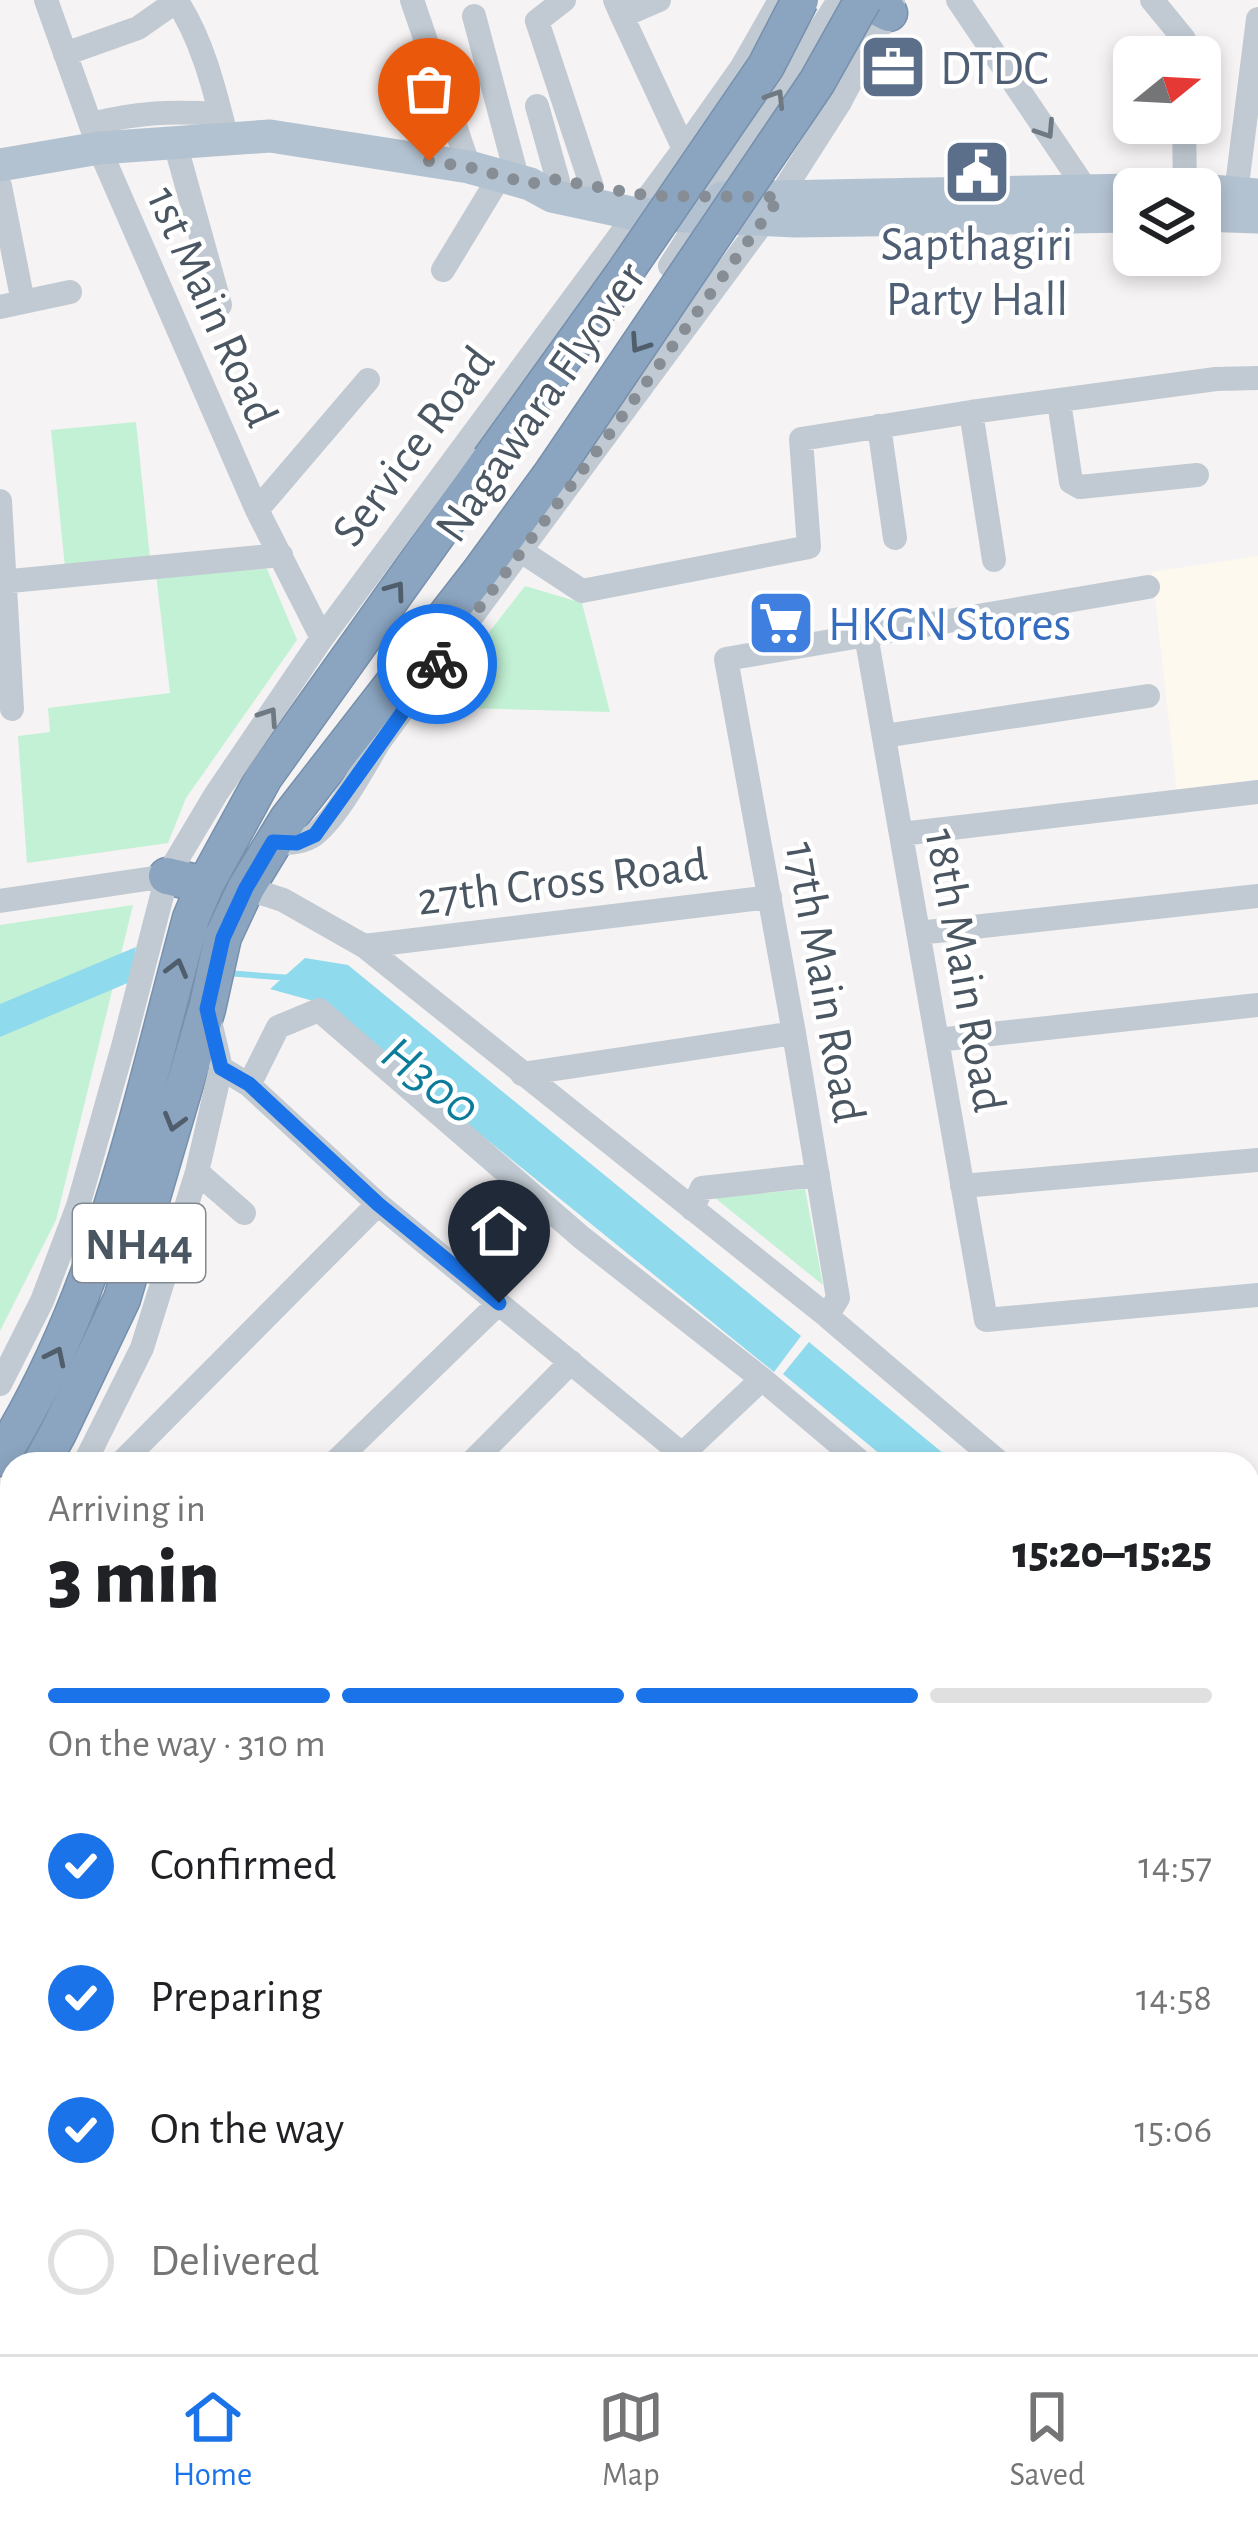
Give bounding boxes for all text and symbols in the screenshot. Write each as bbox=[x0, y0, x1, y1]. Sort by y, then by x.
office icon: DTDC bbox=[858, 32, 928, 102]
north arrow bbox=[1113, 36, 1221, 144]
map controls bbox=[1113, 36, 1221, 276]
pin bbox=[378, 38, 480, 161]
place label: DTDC bbox=[940, 46, 1049, 94]
icon: bag bbox=[396, 56, 462, 122]
one-way arrow bbox=[762, 90, 784, 112]
one-way arrow bbox=[1032, 117, 1055, 139]
public building icon: Sapthagiri Party Hall bbox=[942, 137, 1012, 207]
button: layers bbox=[1113, 168, 1221, 276]
street label: 1st Main Road bbox=[137, 180, 285, 434]
place label: Sapthagiri Party Hall bbox=[881, 222, 1073, 325]
street label: Nagawara Flyover bbox=[427, 254, 656, 551]
one-way arrow bbox=[631, 331, 653, 353]
street label: Service Road bbox=[324, 338, 505, 555]
one-way arrow bbox=[382, 581, 404, 603]
supermarket icon: HKGN Stores bbox=[746, 588, 816, 658]
place label: HKGN Stores bbox=[828, 602, 1071, 650]
courier bbox=[377, 604, 497, 724]
icon: bike bbox=[404, 631, 470, 697]
one-way arrow bbox=[254, 707, 276, 729]
street label: 18th Main Road bbox=[916, 825, 1013, 1116]
street label: 17th Main Road bbox=[776, 838, 872, 1127]
street label: 27th Cross Road bbox=[415, 841, 710, 925]
one-way arrow bbox=[163, 958, 188, 979]
water label: H300 bbox=[372, 1027, 489, 1134]
one-way arrow bbox=[164, 1111, 189, 1131]
pin bbox=[448, 1180, 550, 1303]
icon: home bbox=[466, 1198, 532, 1264]
road number: NH44 bbox=[73, 1204, 205, 1282]
one-way arrow bbox=[42, 1347, 65, 1368]
text: Arriving in bbox=[48, 1490, 206, 1529]
text: 15:20–15:25 bbox=[1012, 1531, 1212, 1576]
text: 3 min bbox=[48, 1539, 220, 1617]
text: On the way · 310 m bbox=[48, 1725, 326, 1764]
icon: check bbox=[48, 1833, 114, 1899]
text: Confirmed bbox=[150, 1843, 336, 1888]
text: 14:57 bbox=[1138, 1847, 1212, 1886]
icon: check bbox=[48, 1965, 114, 2031]
text: Preparing bbox=[150, 1975, 322, 2020]
text: 14:58 bbox=[1136, 1979, 1212, 2018]
icon: check bbox=[48, 2097, 114, 2163]
text: On the way bbox=[150, 2107, 344, 2152]
text: 15:06 bbox=[1134, 2111, 1212, 2150]
text: Delivered bbox=[150, 2239, 319, 2284]
tab: Home bbox=[173, 2384, 252, 2496]
tab: Map bbox=[598, 2384, 664, 2496]
tab: Saved bbox=[1010, 2384, 1085, 2496]

